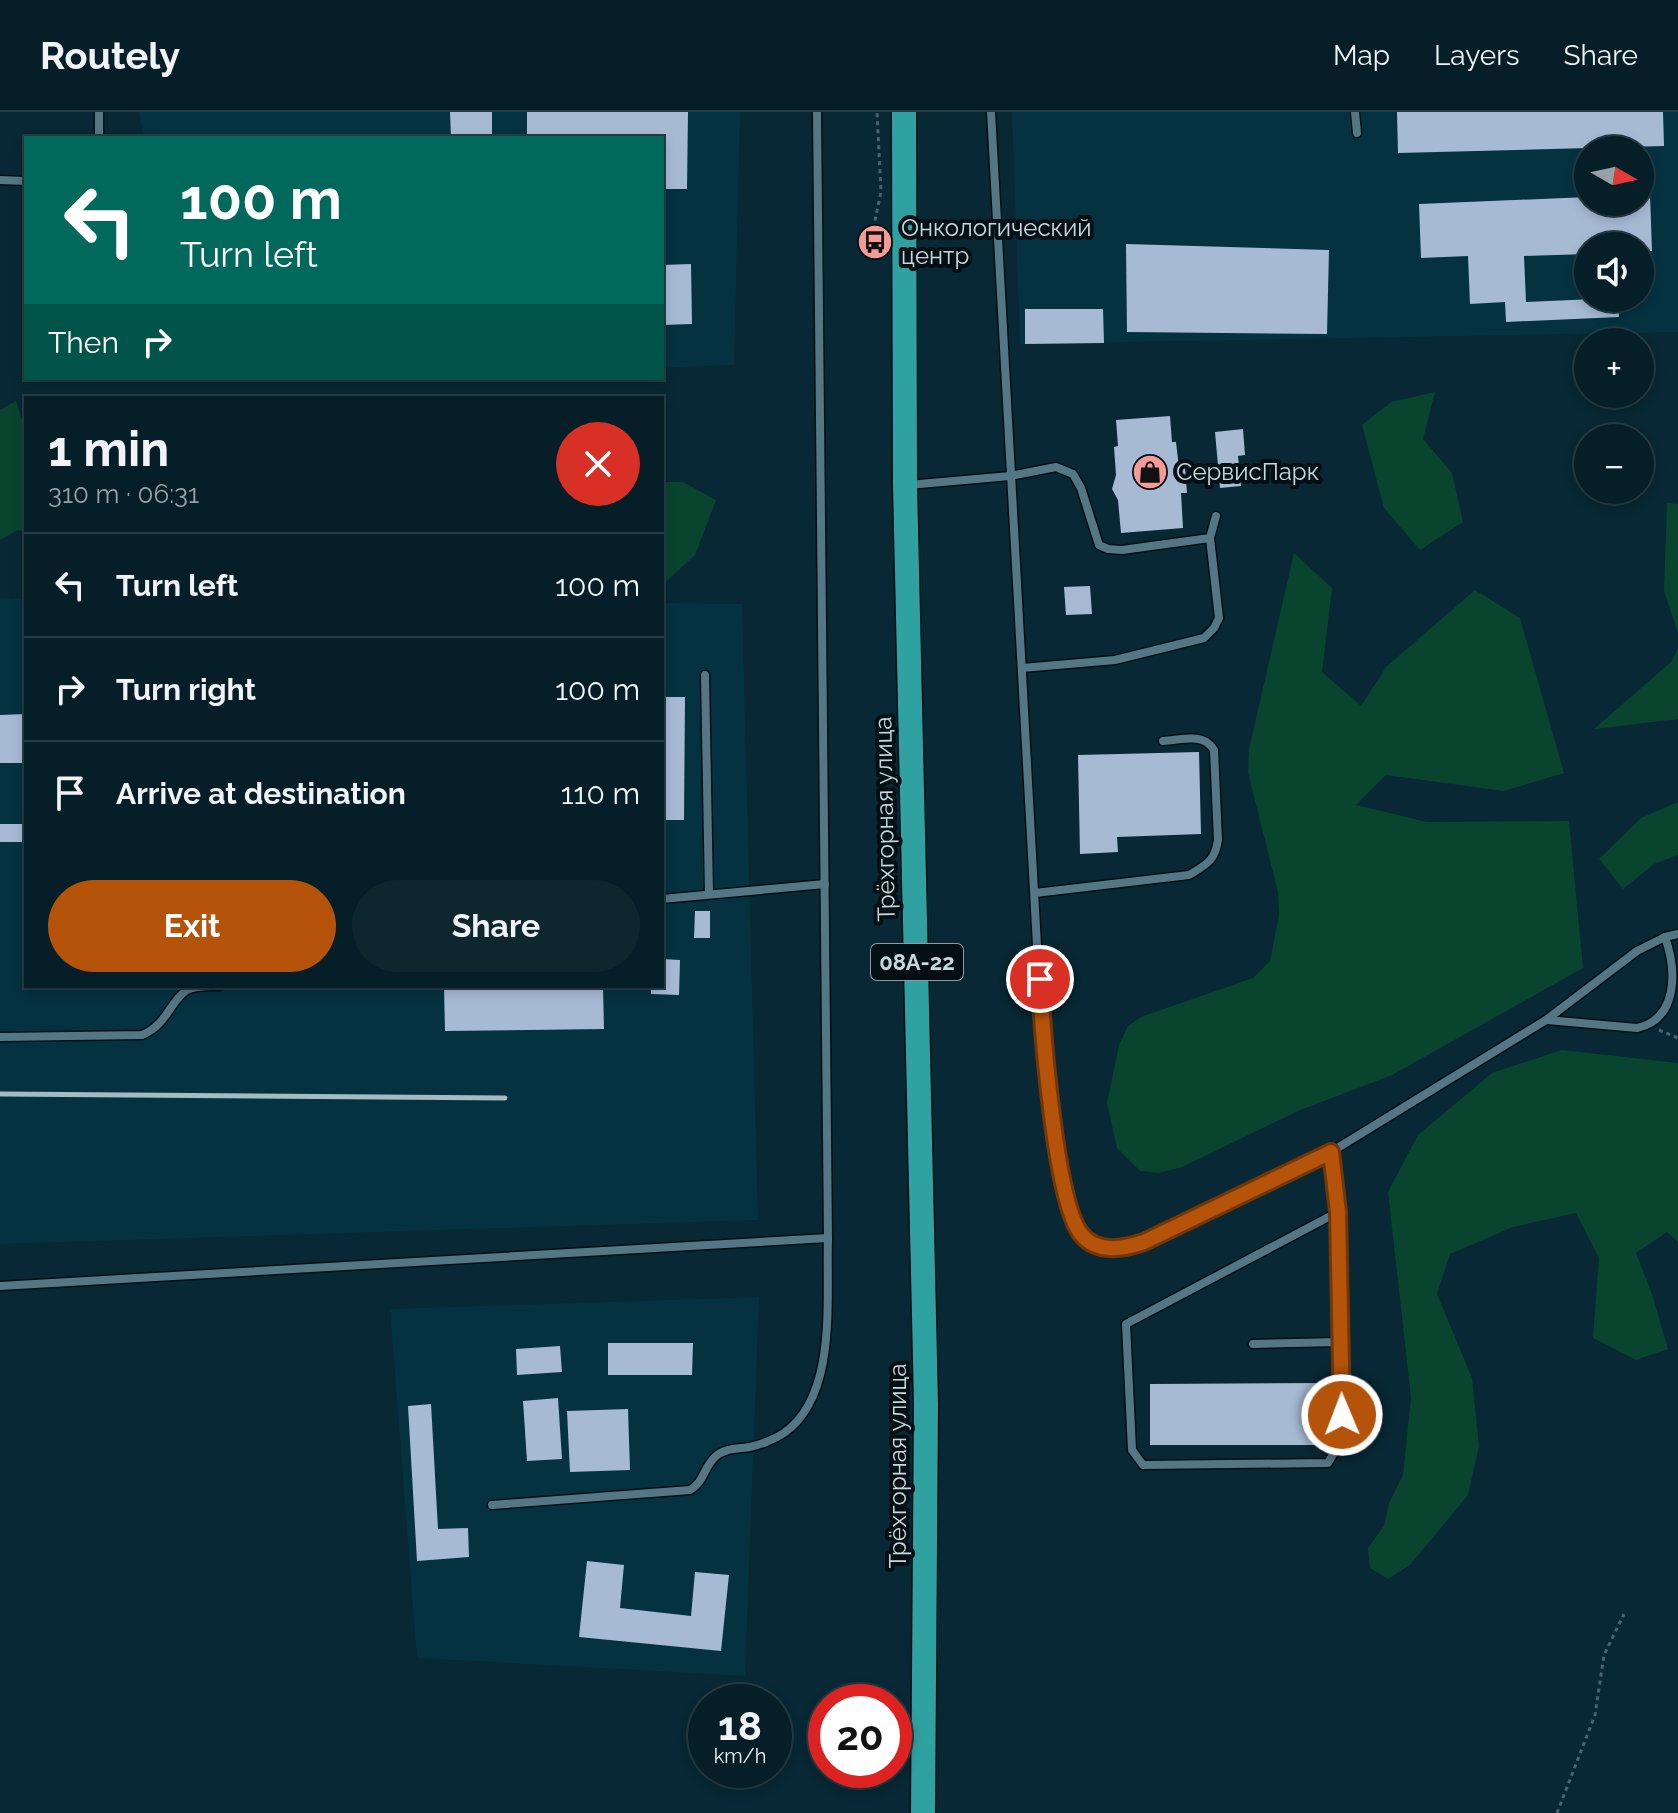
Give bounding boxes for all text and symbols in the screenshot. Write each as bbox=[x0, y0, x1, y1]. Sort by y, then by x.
text: Routely bbox=[40, 33, 180, 78]
text: Map bbox=[1333, 39, 1390, 72]
text: Layers bbox=[1434, 39, 1520, 72]
text: Share bbox=[1564, 39, 1638, 72]
north arrow bbox=[1574, 136, 1654, 216]
map controls bbox=[1574, 136, 1654, 504]
text: 100 m bbox=[180, 166, 342, 232]
icon: left bbox=[48, 168, 152, 272]
place label: Онкологический центр bbox=[901, 213, 1092, 270]
bus stop icon: Онкологический центр bbox=[856, 223, 894, 261]
button: sound bbox=[1574, 232, 1654, 312]
text: Turn left bbox=[180, 233, 318, 275]
icon: right bbox=[135, 320, 179, 364]
text: Then bbox=[48, 325, 119, 360]
button: + bbox=[1574, 328, 1654, 408]
text: 1 min bbox=[48, 421, 169, 477]
button: close bbox=[556, 422, 640, 506]
button: − bbox=[1574, 424, 1654, 504]
shop icon: СервисПарк bbox=[1131, 453, 1169, 491]
place label: СервисПарк bbox=[1176, 457, 1319, 486]
text: 310 m · 06:31 bbox=[48, 479, 199, 509]
icon: left bbox=[48, 563, 92, 607]
text: Turn left bbox=[116, 568, 238, 603]
text: 100 m bbox=[555, 568, 640, 603]
icon: right bbox=[48, 667, 92, 711]
text: Turn right bbox=[116, 672, 256, 707]
text: 100 m bbox=[555, 672, 640, 707]
street label: Трёхгорная улица bbox=[868, 716, 901, 922]
icon: arrive bbox=[48, 771, 92, 815]
text: Arrive at destination bbox=[116, 776, 406, 811]
text: 110 m bbox=[561, 776, 640, 811]
button: Exit bbox=[48, 880, 336, 972]
button: Share bbox=[352, 880, 640, 972]
road number: 08А-22 bbox=[871, 944, 963, 980]
pin bbox=[1006, 945, 1074, 1013]
icon: arrive bbox=[1018, 957, 1062, 1001]
street label: Трёхгорная улица bbox=[883, 1363, 912, 1569]
position arrow bbox=[1300, 1373, 1384, 1457]
speed limit sign: 20 bbox=[808, 1684, 912, 1788]
text: 18 bbox=[718, 1702, 762, 1749]
text: km/h bbox=[714, 1744, 766, 1768]

